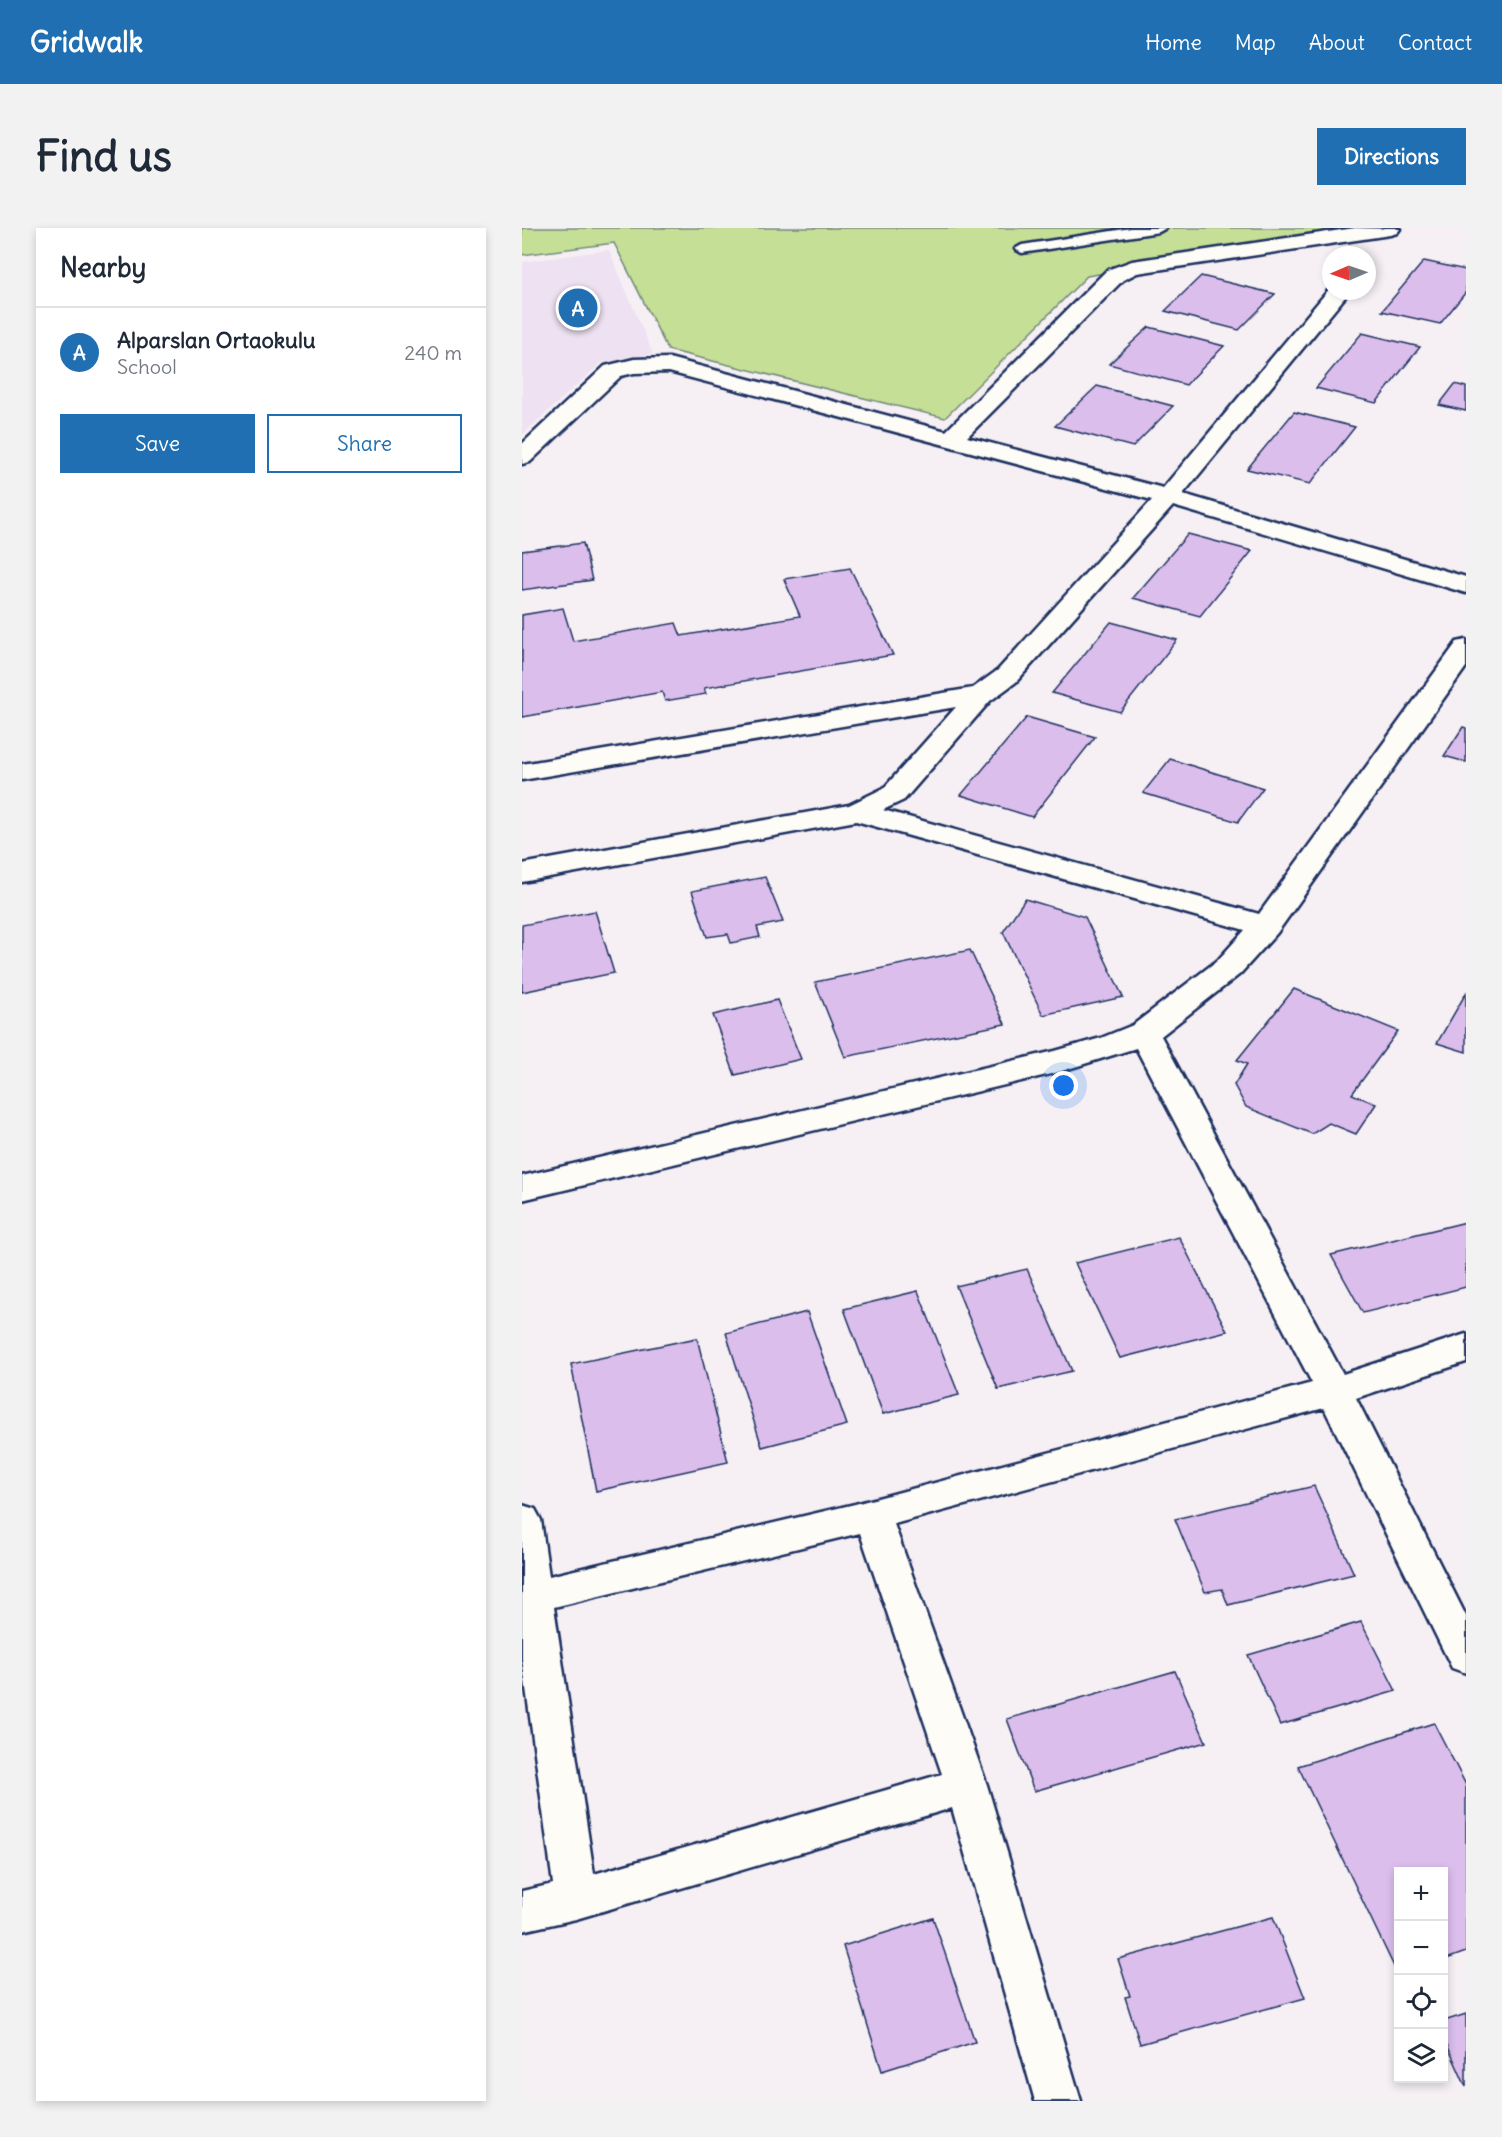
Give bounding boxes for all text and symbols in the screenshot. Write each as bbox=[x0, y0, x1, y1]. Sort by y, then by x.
text: Gridwalk bbox=[30, 24, 143, 60]
text: Home bbox=[1145, 29, 1202, 56]
text: Map bbox=[1235, 29, 1276, 56]
text: About bbox=[1309, 29, 1365, 56]
text: Contact bbox=[1398, 29, 1472, 56]
button: Directions bbox=[1317, 128, 1466, 185]
text: Find us bbox=[36, 130, 172, 182]
north arrow bbox=[1322, 246, 1376, 300]
text: Nearby bbox=[60, 251, 146, 284]
pin: A bbox=[558, 286, 598, 331]
text: Alparslan Ortaokulu bbox=[117, 326, 316, 354]
text: A bbox=[73, 340, 86, 365]
text: 240 m bbox=[404, 340, 462, 365]
text: School bbox=[117, 354, 177, 379]
button: Save bbox=[60, 414, 255, 473]
button: Share bbox=[267, 414, 462, 473]
your location bbox=[1049, 1071, 1078, 1100]
map controls bbox=[1394, 1867, 1448, 2083]
button: + bbox=[1394, 1867, 1448, 1921]
button: − bbox=[1394, 1921, 1448, 1975]
button: locate bbox=[1394, 1975, 1448, 2029]
button: layers bbox=[1394, 2029, 1448, 2083]

